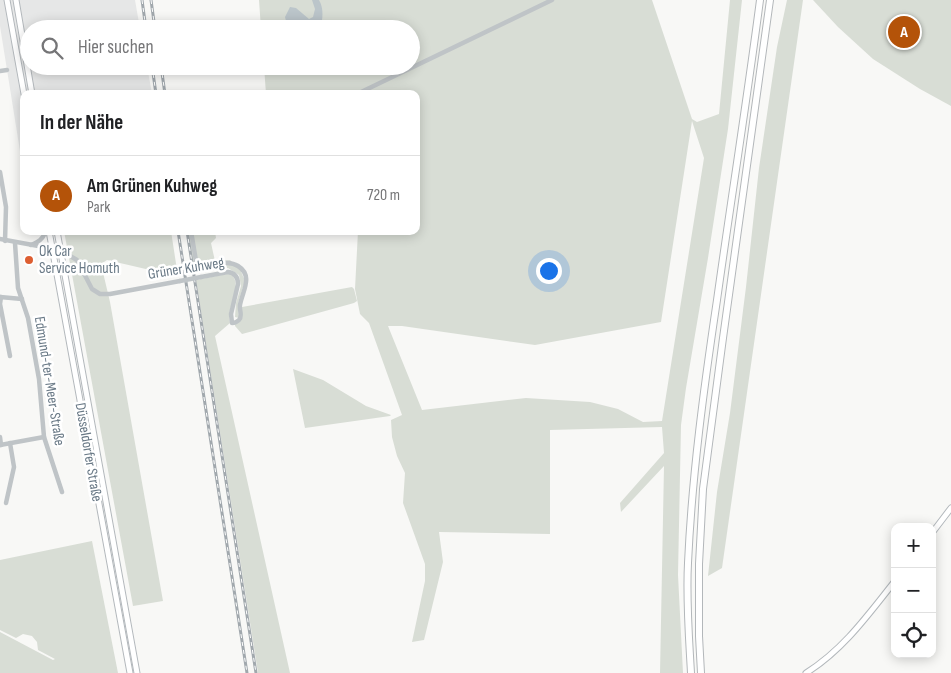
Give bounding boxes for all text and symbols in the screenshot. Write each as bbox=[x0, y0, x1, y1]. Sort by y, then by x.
pin: A bbox=[888, 13, 920, 51]
search box bbox=[20, 20, 420, 75]
icon: search bbox=[38, 34, 66, 62]
text: Hier suchen bbox=[78, 36, 154, 59]
text: In der Nähe bbox=[40, 110, 123, 135]
text: Am Grünen Kuhweg bbox=[87, 175, 217, 198]
text: A bbox=[52, 186, 60, 205]
text: 720 m bbox=[367, 186, 400, 205]
text: Park bbox=[87, 198, 110, 217]
place label: Ok Car Service Homuth bbox=[39, 242, 120, 278]
street label: Grüner Kuhweg bbox=[147, 253, 226, 284]
marker: Ok Car Service Homuth bbox=[23, 254, 35, 266]
your location bbox=[536, 258, 562, 284]
street label: Edmund-ter-Meer-Straße bbox=[30, 315, 69, 447]
street label: Düsseldorfer Straße bbox=[70, 401, 107, 503]
map controls bbox=[891, 523, 936, 658]
button: + bbox=[891, 523, 936, 568]
button: − bbox=[891, 568, 936, 613]
button: locate bbox=[891, 613, 936, 658]

